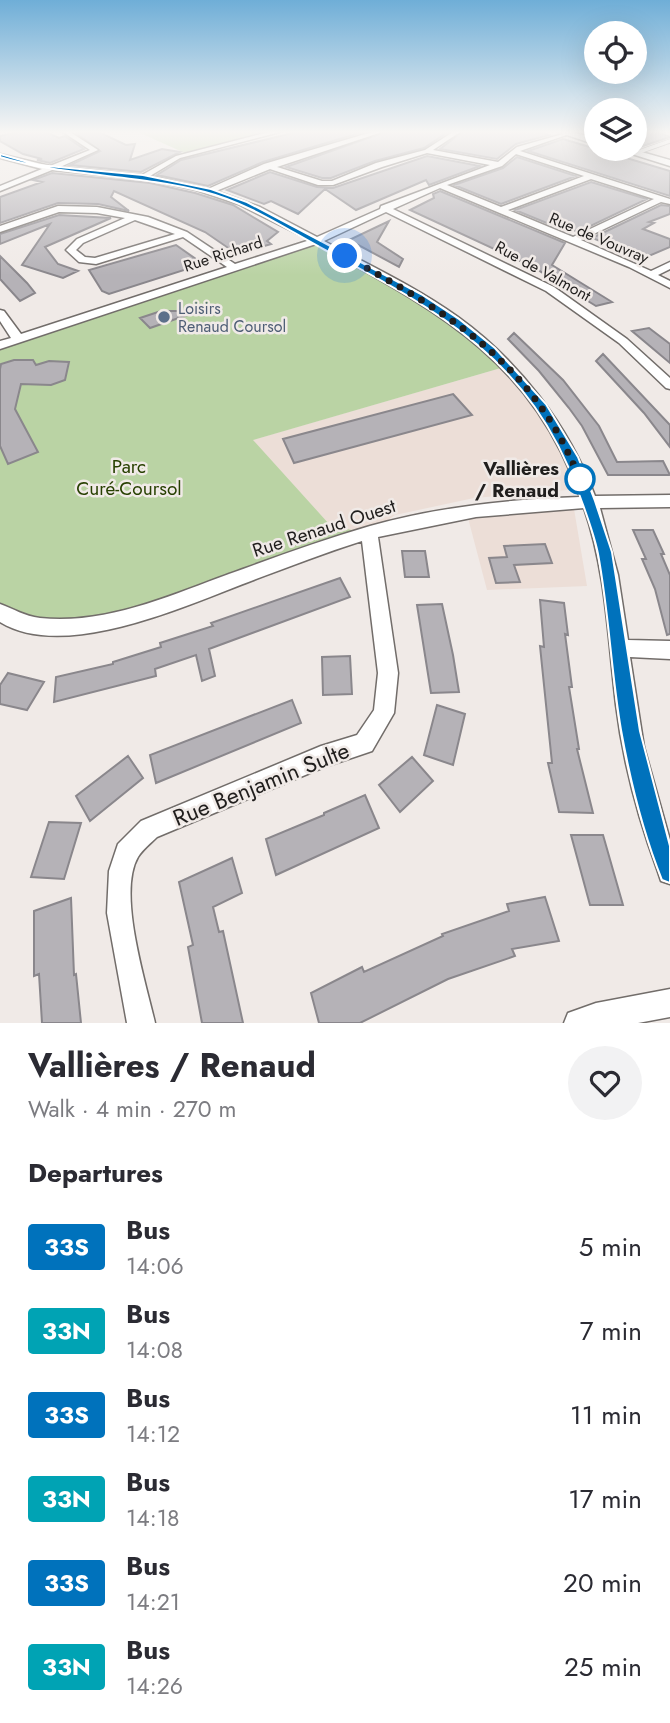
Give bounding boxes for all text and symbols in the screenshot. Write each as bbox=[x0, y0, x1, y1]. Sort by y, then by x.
map controls bbox=[584, 21, 647, 161]
button: locate bbox=[584, 21, 647, 84]
button: layers bbox=[584, 98, 647, 161]
street label: Rue de Vouvray bbox=[546, 207, 653, 270]
street label: Rue Richard bbox=[181, 230, 265, 278]
street label: Rue de Valmont bbox=[491, 235, 595, 307]
your location bbox=[327, 238, 362, 273]
place label: Loisirs Renaud Coursol bbox=[178, 297, 286, 338]
marker: Loisirs Renaud Coursol bbox=[156, 309, 172, 325]
park label: Parc Curé-Coursol bbox=[76, 453, 182, 502]
place label: Vallières / Renaud bbox=[475, 455, 559, 504]
marker: Vallières / Renaud bbox=[565, 464, 595, 494]
street label: Rue Renaud Ouest bbox=[249, 492, 400, 564]
street label: Rue Benjamin Sulte bbox=[168, 733, 354, 835]
text: Vallières / Renaud bbox=[28, 1042, 316, 1089]
button: heart bbox=[568, 1046, 642, 1120]
text: Walk · 4 min · 270 m bbox=[28, 1092, 236, 1126]
text: Departures bbox=[28, 1154, 163, 1192]
text: Bus bbox=[126, 1211, 170, 1249]
text: 5 min bbox=[579, 1228, 642, 1266]
text: 33S bbox=[44, 1229, 89, 1264]
text: 14:06 bbox=[126, 1249, 184, 1283]
text: Bus bbox=[126, 1295, 170, 1333]
text: 7 min bbox=[580, 1312, 642, 1350]
text: 33N bbox=[42, 1313, 91, 1348]
text: 14:08 bbox=[126, 1333, 183, 1367]
text: Bus bbox=[126, 1379, 170, 1417]
text: 11 min bbox=[570, 1396, 642, 1434]
text: 33S bbox=[44, 1397, 89, 1432]
text: 14:12 bbox=[126, 1417, 180, 1451]
text: Bus bbox=[126, 1463, 170, 1501]
text: 17 min bbox=[568, 1480, 642, 1518]
text: 33N bbox=[42, 1481, 91, 1516]
text: 14:18 bbox=[126, 1501, 180, 1535]
text: Bus bbox=[126, 1547, 170, 1585]
text: 20 min bbox=[563, 1564, 642, 1602]
text: 33S bbox=[44, 1565, 89, 1600]
text: 14:21 bbox=[126, 1585, 180, 1619]
text: Bus bbox=[126, 1631, 170, 1669]
text: 25 min bbox=[564, 1648, 642, 1686]
text: 33N bbox=[42, 1649, 91, 1684]
text: 14:26 bbox=[126, 1669, 183, 1703]

